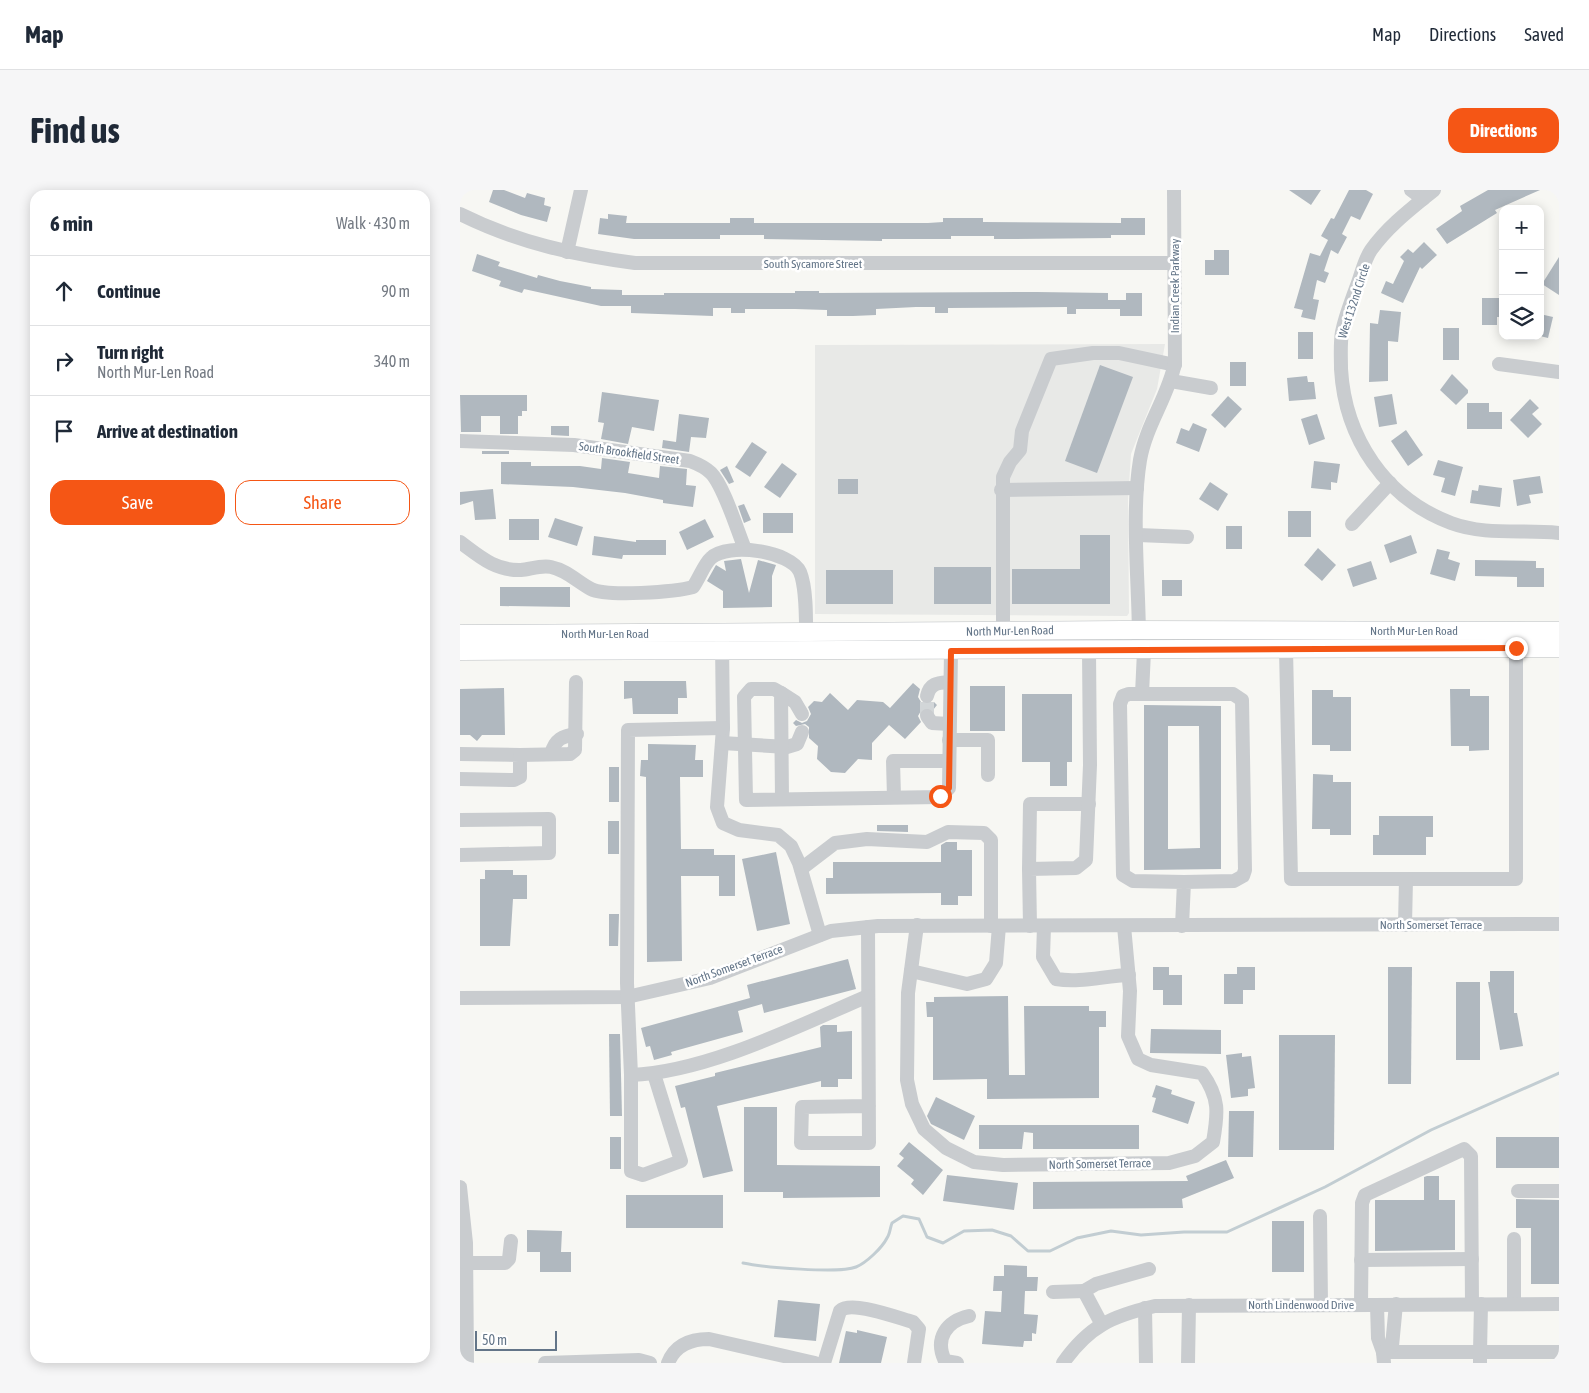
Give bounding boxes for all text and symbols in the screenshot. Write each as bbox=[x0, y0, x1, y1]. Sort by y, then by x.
text: Map bbox=[25, 21, 64, 48]
text: Map bbox=[1372, 24, 1401, 45]
text: Directions bbox=[1429, 24, 1496, 45]
text: Saved bbox=[1524, 24, 1564, 45]
button: Directions bbox=[1448, 108, 1559, 153]
text: Find us bbox=[30, 110, 120, 150]
map controls bbox=[1499, 205, 1544, 340]
button: + bbox=[1499, 205, 1544, 250]
text: 6 min bbox=[50, 211, 93, 235]
text: Walk · 430 m bbox=[336, 214, 410, 232]
street label: Indian Creek Parkway bbox=[1168, 239, 1182, 333]
button: − bbox=[1499, 250, 1544, 295]
street label: South Sycamore Street bbox=[764, 257, 863, 271]
street label: West 132nd Circle bbox=[1335, 262, 1373, 340]
icon: ahead bbox=[50, 277, 78, 305]
text: Continue bbox=[97, 280, 161, 302]
text: 90 m bbox=[381, 282, 410, 300]
button: layers bbox=[1499, 295, 1544, 340]
text: Turn right bbox=[97, 341, 164, 363]
icon: right bbox=[50, 347, 78, 375]
text: 340 m bbox=[374, 352, 410, 370]
text: North Mur-Len Road bbox=[97, 363, 214, 381]
icon: arrive bbox=[50, 417, 78, 445]
text: Arrive at destination bbox=[97, 420, 238, 442]
street label: South Brookfield Street bbox=[578, 439, 681, 467]
button: Save bbox=[50, 480, 225, 525]
button: Share bbox=[235, 480, 410, 525]
street label: North Mur-Len Road bbox=[966, 623, 1054, 639]
street label: North Mur-Len Road bbox=[1370, 624, 1458, 638]
street label: North Mur-Len Road bbox=[561, 627, 649, 641]
route end bbox=[1505, 637, 1528, 660]
route start bbox=[929, 785, 952, 808]
street label: North Somerset Terrace bbox=[1380, 918, 1482, 932]
street label: North Somerset Terrace bbox=[683, 942, 785, 990]
street label: North Somerset Terrace bbox=[1049, 1156, 1151, 1172]
street label: North Lindenwood Drive bbox=[1248, 1298, 1354, 1312]
scale bar bbox=[475, 1328, 558, 1351]
text: 50 m bbox=[482, 1332, 507, 1348]

